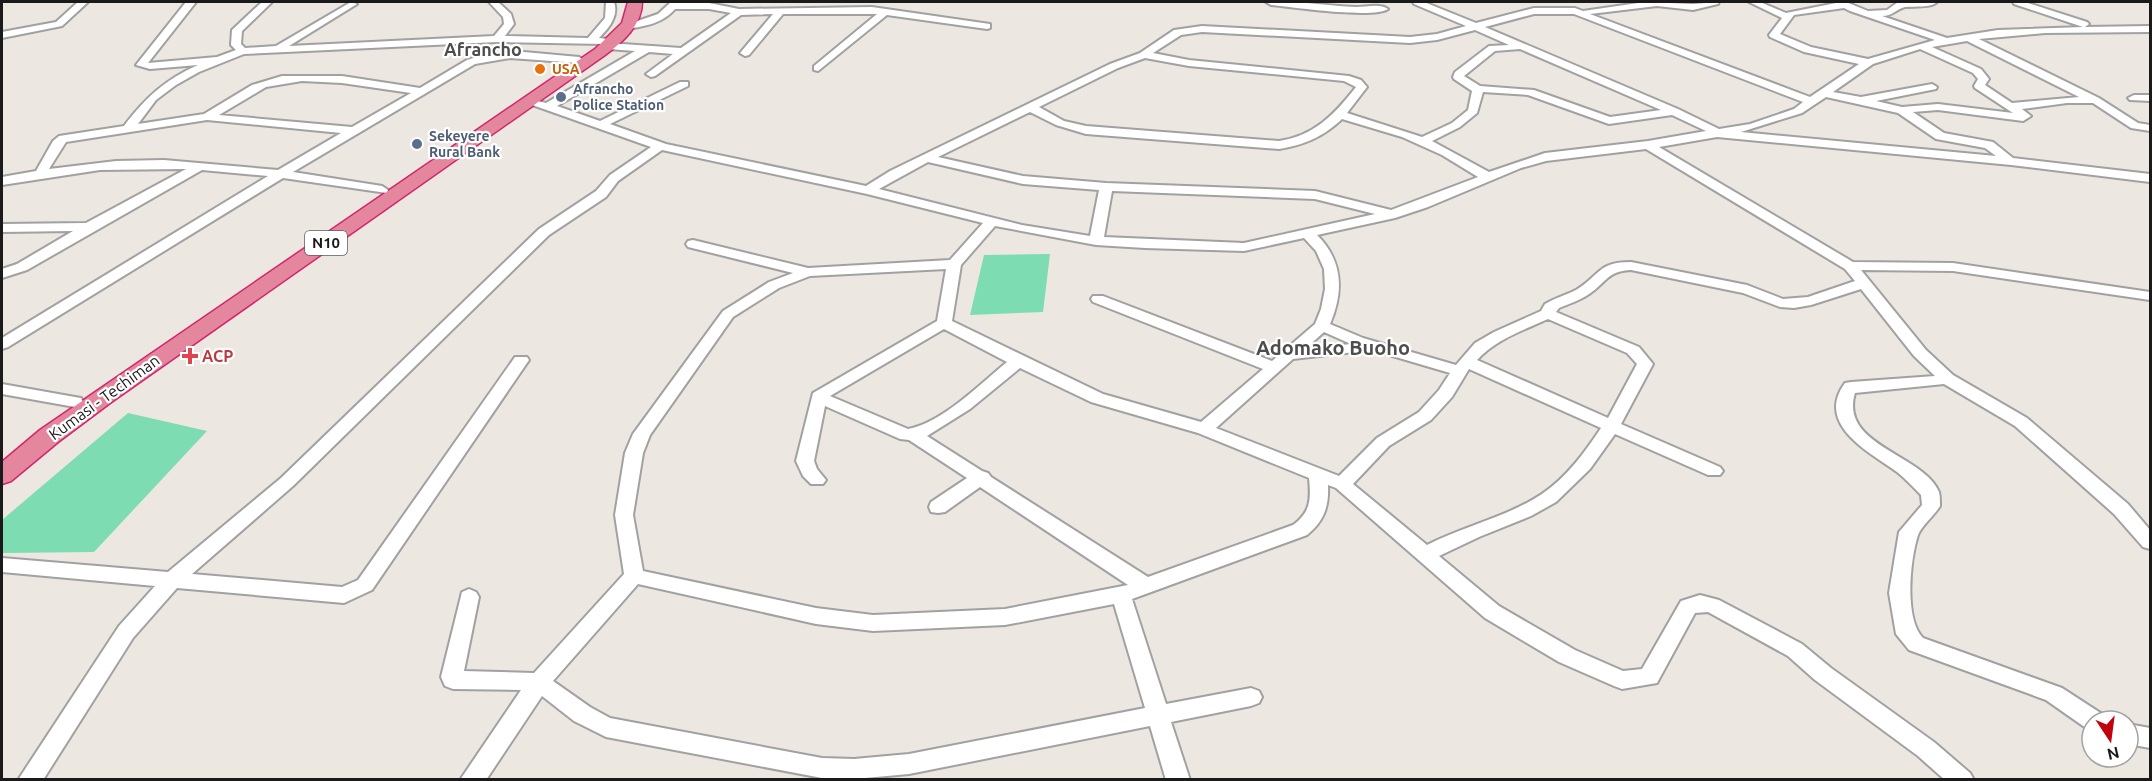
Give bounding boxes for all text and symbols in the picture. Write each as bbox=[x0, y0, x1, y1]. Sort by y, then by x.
district label: Afrancho bbox=[444, 39, 522, 59]
place label: USA bbox=[552, 61, 580, 77]
marker: USA bbox=[533, 62, 547, 76]
place label: Afrancho Police Station bbox=[573, 81, 664, 113]
marker: Afrancho Police Station bbox=[554, 90, 568, 104]
place label: Sekeyere Rural Bank bbox=[429, 128, 500, 160]
marker: Sekeyere Rural Bank bbox=[410, 137, 424, 151]
road number: N10 bbox=[305, 231, 347, 255]
district label: Adomako Buoho bbox=[1256, 336, 1410, 359]
place label: ACP bbox=[202, 347, 233, 365]
marker: ACP bbox=[183, 349, 197, 363]
street label: Kumasi - Techiman bbox=[45, 351, 163, 443]
north arrow bbox=[2080, 709, 2140, 769]
text: N bbox=[2106, 744, 2121, 764]

